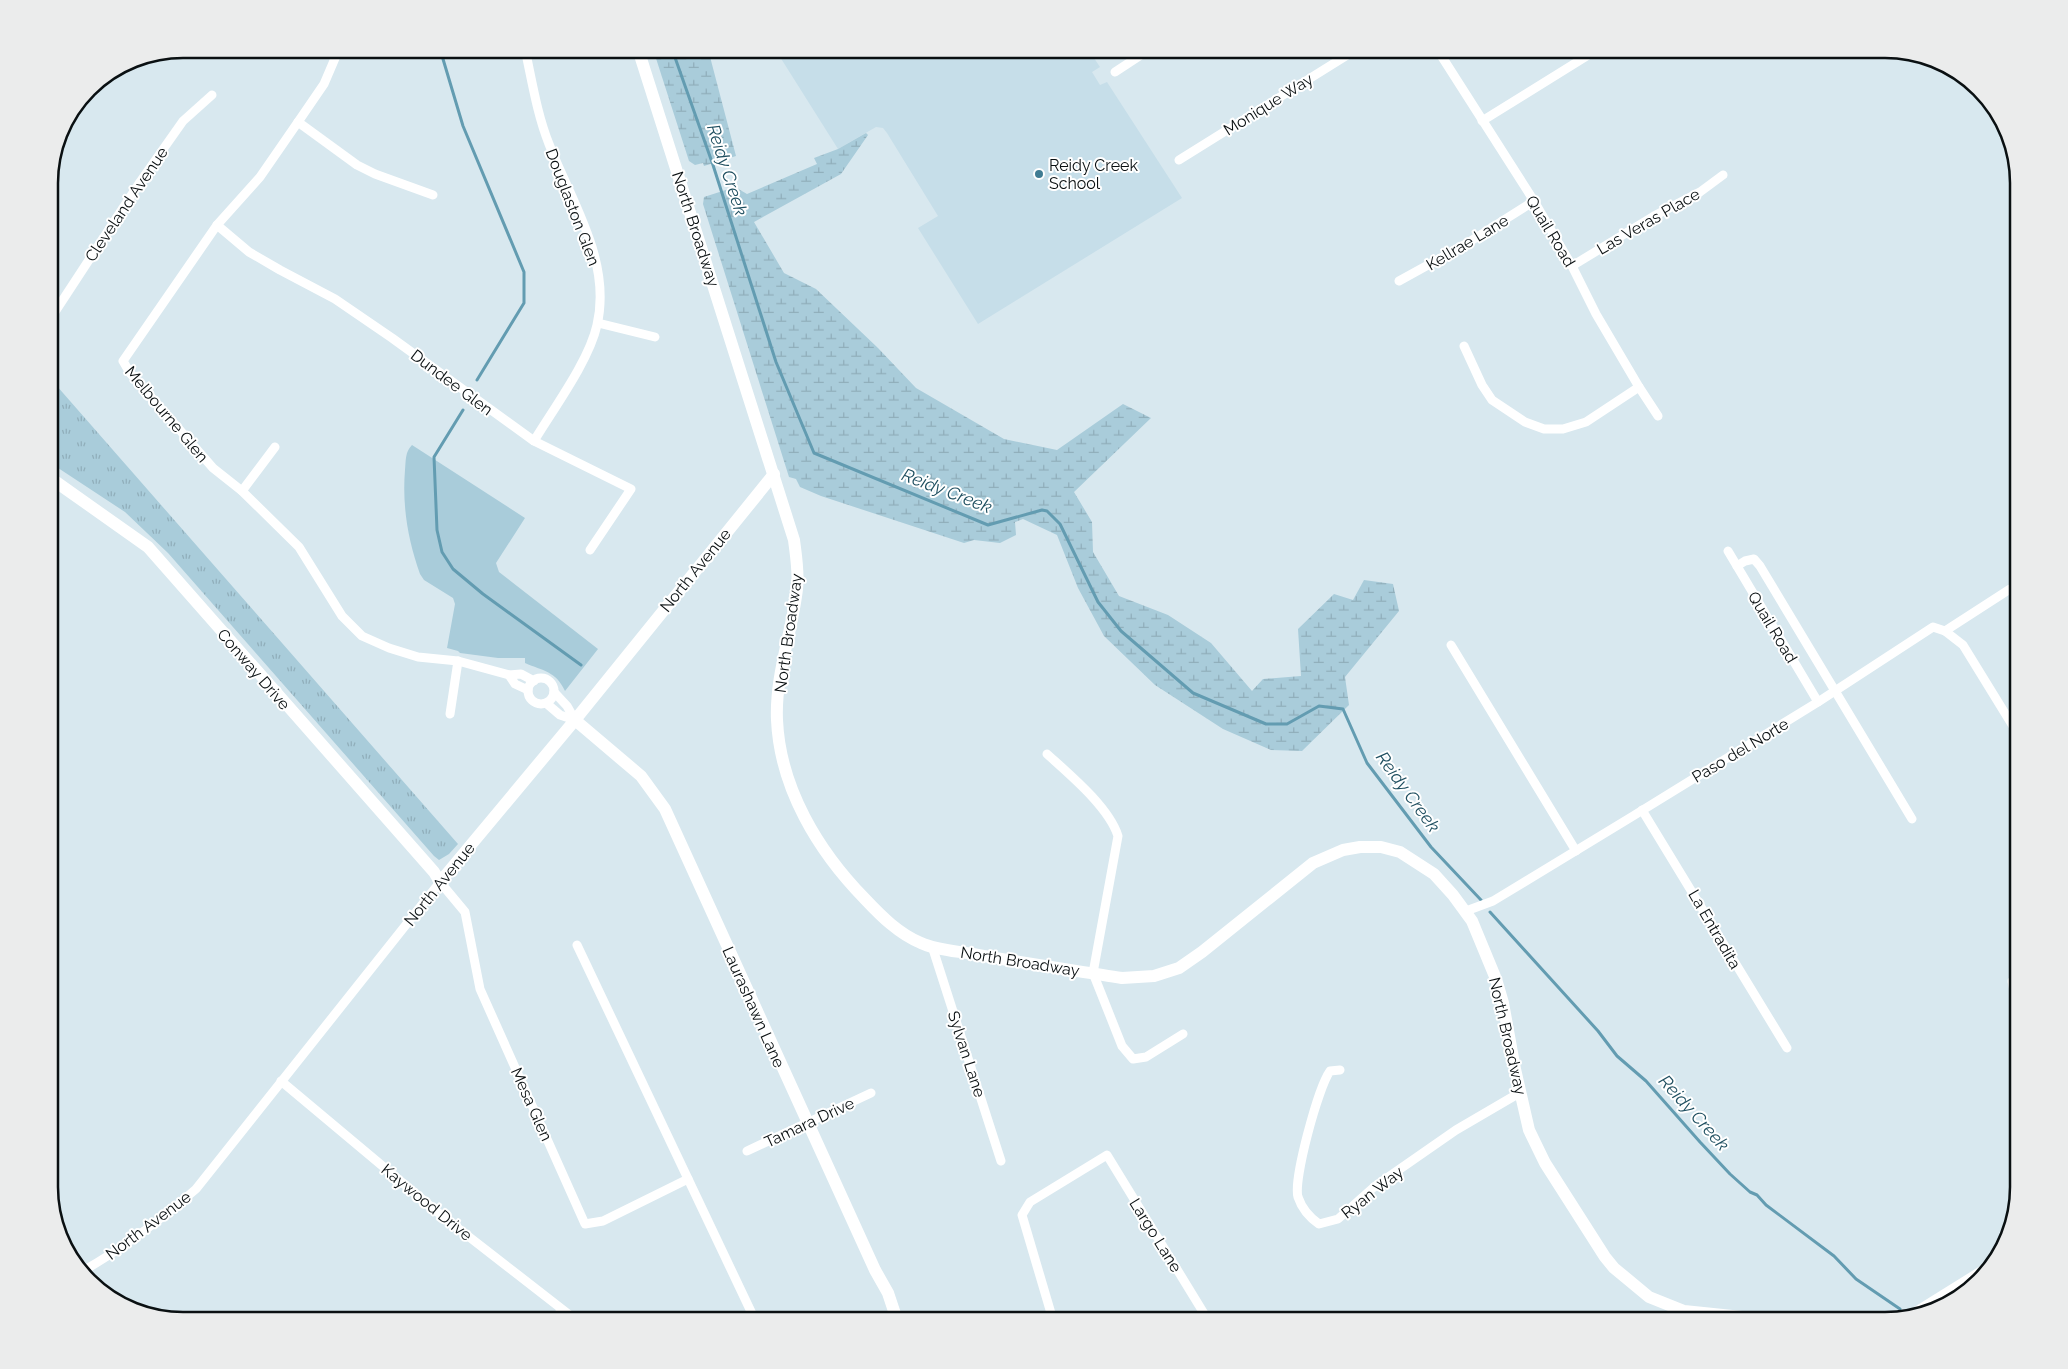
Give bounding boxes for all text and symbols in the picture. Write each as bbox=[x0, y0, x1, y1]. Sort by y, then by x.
street label: Monique Way bbox=[1220, 69, 1317, 139]
water label: Reidy Creek bbox=[703, 122, 752, 219]
street label: Cleveland Avenue bbox=[81, 143, 172, 265]
street label: Douglaston Glen bbox=[541, 146, 604, 268]
place label: Reidy Creek School bbox=[1049, 156, 1138, 193]
marker: Reidy Creek School bbox=[1033, 168, 1045, 180]
street label: North Broadway bbox=[668, 169, 723, 290]
street label: Las Veras Place bbox=[1593, 184, 1703, 259]
street label: Quail Road bbox=[1522, 192, 1579, 270]
street label: Kellrae Lane bbox=[1423, 210, 1512, 274]
street label: Dundee Glen bbox=[407, 345, 496, 419]
street label: Melbourne Glen bbox=[121, 362, 212, 466]
water label: Reidy Creek bbox=[899, 464, 996, 517]
street label: North Avenue bbox=[656, 525, 735, 616]
street label: North Broadway bbox=[771, 572, 806, 694]
street label: Quail Road bbox=[1744, 588, 1801, 666]
street label: Conway Drive bbox=[213, 625, 294, 714]
street label: Paso del Norte bbox=[1689, 714, 1792, 787]
water label: Reidy Creek bbox=[1372, 747, 1445, 837]
street label: North Avenue bbox=[400, 839, 479, 930]
street label: La Entradita bbox=[1684, 886, 1745, 972]
street label: North Broadway bbox=[959, 943, 1081, 980]
street label: Laurashawn Lane bbox=[718, 944, 789, 1071]
street label: North Broadway bbox=[1485, 975, 1530, 1097]
street label: Sylvan Lane bbox=[944, 1009, 989, 1100]
street label: Mesa Glen bbox=[507, 1065, 556, 1144]
water label: Reidy Creek bbox=[1655, 1070, 1734, 1155]
street label: Tamara Drive bbox=[761, 1093, 857, 1152]
street label: Kaywood Drive bbox=[377, 1160, 476, 1245]
street label: Ryan Way bbox=[1337, 1162, 1407, 1223]
street label: North Avenue bbox=[102, 1187, 195, 1264]
street label: Largo Lane bbox=[1125, 1195, 1186, 1276]

